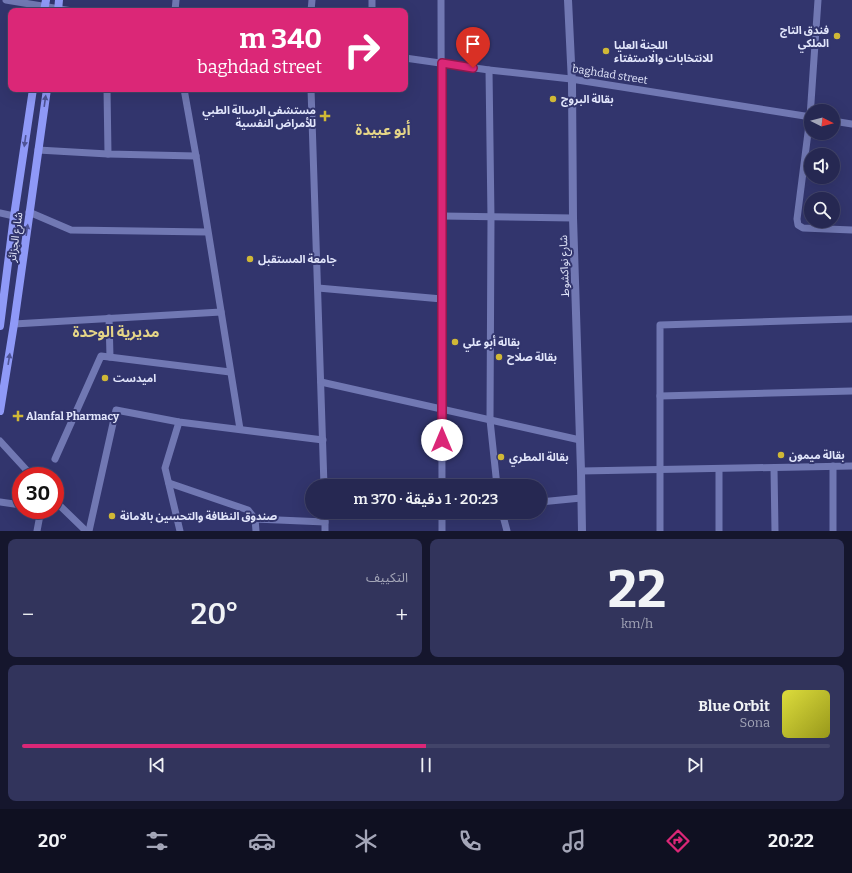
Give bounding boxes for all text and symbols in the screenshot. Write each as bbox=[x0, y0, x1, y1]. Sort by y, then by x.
text: 340 m bbox=[239, 22, 322, 55]
icon: right bbox=[336, 24, 388, 76]
place label: فندق التاج الملكي bbox=[780, 24, 829, 53]
pin bbox=[456, 27, 490, 68]
marker: فندق التاج الملكي bbox=[832, 31, 842, 41]
icon: arrive bbox=[462, 33, 484, 55]
place label: اللجنة العليا للانتخابات والاستفتاء bbox=[614, 39, 713, 65]
marker: اللجنة العليا للانتخابات والاستفتاء bbox=[601, 46, 611, 56]
text: baghdad street bbox=[197, 56, 322, 78]
street label: baghdad street bbox=[571, 62, 649, 87]
place label: بقالة البروج bbox=[561, 93, 614, 107]
marker: بقالة البروج bbox=[548, 94, 558, 104]
one-way arrow bbox=[42, 95, 48, 107]
place label: مستشفى الرسالة الطبي للأمراض النفسية bbox=[202, 104, 316, 130]
north arrow bbox=[804, 104, 840, 140]
map controls bbox=[804, 104, 840, 228]
marker: مستشفى الرسالة الطبي للأمراض النفسية bbox=[319, 110, 331, 122]
district label: أبو عبيدة bbox=[355, 120, 411, 139]
one-way arrow bbox=[22, 135, 28, 148]
button: sound bbox=[804, 148, 840, 184]
button: search bbox=[804, 192, 840, 228]
street label: شارع الجزائر bbox=[5, 211, 26, 264]
one-way arrow bbox=[24, 224, 30, 236]
street label: شارع نواكشوط bbox=[557, 234, 573, 297]
place label: جامعة المستقبل bbox=[258, 253, 337, 266]
marker: جامعة المستقبل bbox=[245, 254, 255, 264]
district label: مديرية الوحدة bbox=[73, 323, 159, 341]
place label: بقالة أبو علي bbox=[463, 335, 520, 352]
marker: بقالة أبو علي bbox=[450, 337, 460, 347]
place label: بقالة صلاح bbox=[507, 351, 557, 365]
marker: بقالة صلاح bbox=[494, 352, 504, 362]
one-way arrow bbox=[6, 353, 12, 365]
place label: اميدست bbox=[113, 372, 156, 385]
marker: اميدست bbox=[100, 373, 110, 383]
place label: Alanfal Pharmacy bbox=[26, 410, 120, 423]
marker: Alanfal Pharmacy bbox=[13, 411, 23, 421]
position arrow bbox=[421, 419, 463, 461]
place label: بقالة ميمون bbox=[789, 449, 845, 462]
marker: بقالة ميمون bbox=[776, 450, 786, 460]
place label: بقالة المطري bbox=[509, 451, 569, 467]
marker: بقالة المطري bbox=[496, 452, 506, 462]
speed limit sign: 30 bbox=[12, 467, 64, 519]
text: 20:23 · 1 دقيقة · 370 m bbox=[354, 490, 498, 508]
place label: صندوق النظافة والتحسين بالامانة bbox=[120, 510, 278, 523]
marker: صندوق النظافة والتحسين بالامانة bbox=[107, 511, 117, 521]
text: 22 bbox=[608, 558, 666, 621]
text: التكييف bbox=[366, 570, 408, 585]
text: 20° bbox=[190, 596, 239, 632]
text: − bbox=[22, 601, 34, 628]
text: + bbox=[395, 601, 408, 628]
text: km/h bbox=[621, 616, 653, 631]
text: Blue Orbit bbox=[698, 697, 770, 715]
text: Sona bbox=[740, 715, 770, 730]
icon: previous bbox=[146, 754, 168, 776]
icon: pause bbox=[415, 754, 437, 776]
icon: next bbox=[684, 754, 706, 776]
icon: filters bbox=[143, 827, 171, 855]
icon: car bbox=[248, 827, 276, 855]
icon: climate bbox=[352, 827, 380, 855]
icon: phone bbox=[456, 827, 484, 855]
icon: music bbox=[560, 827, 588, 855]
icon: directions bbox=[664, 827, 692, 855]
text: 20° bbox=[38, 830, 67, 852]
text: 20:22 bbox=[768, 830, 814, 852]

